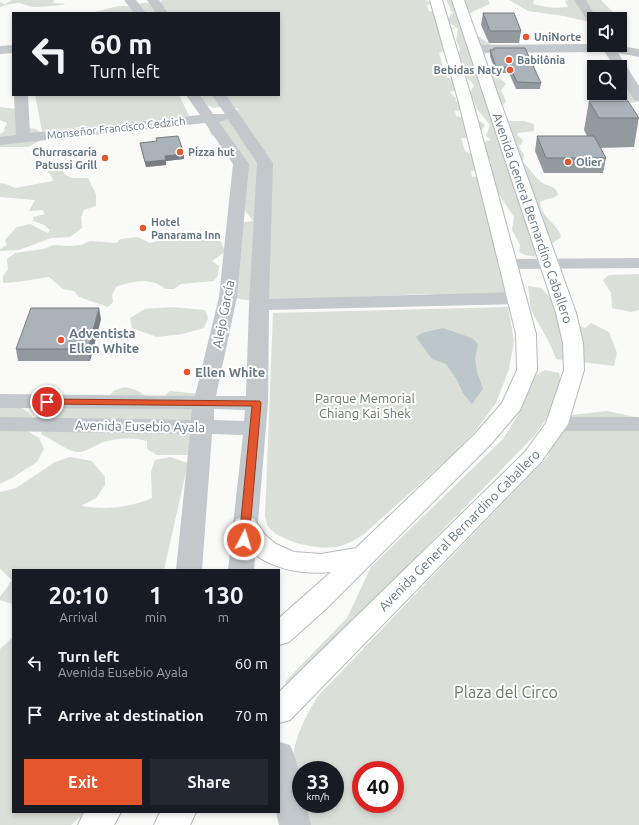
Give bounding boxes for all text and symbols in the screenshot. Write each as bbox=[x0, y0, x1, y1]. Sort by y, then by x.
map controls bbox=[587, 12, 627, 100]
button: sound bbox=[587, 12, 627, 52]
icon: left bbox=[24, 28, 76, 80]
text: 60 m bbox=[90, 28, 152, 59]
place label: UniNorte bbox=[534, 31, 581, 43]
marker: UniNorte bbox=[521, 32, 531, 42]
place label: Babilônia bbox=[517, 54, 565, 66]
marker: Babilônia bbox=[504, 55, 514, 65]
button: search bbox=[587, 60, 627, 100]
text: Turn left bbox=[90, 61, 160, 81]
place label: Bebidas Naty bbox=[434, 64, 502, 76]
marker: Bebidas Naty bbox=[505, 65, 515, 75]
street label: Avenida General Bernardino Caballero bbox=[490, 111, 576, 325]
street label: Monseñor Francisco Cedzich bbox=[46, 115, 186, 141]
place label: Churrascaria Patussi Grill bbox=[32, 146, 98, 171]
place label: Pizza hut bbox=[188, 146, 235, 158]
marker: Pizza hut bbox=[175, 147, 185, 157]
marker: Churrascaria Patussi Grill bbox=[100, 153, 110, 163]
place label: Olier bbox=[576, 156, 602, 168]
marker: Olier bbox=[563, 157, 573, 167]
place label: Hotel Panarama Inn bbox=[151, 216, 221, 241]
marker: Hotel Panarama Inn bbox=[138, 223, 148, 233]
street label: Alejo García bbox=[210, 279, 236, 349]
place label: Adventista Ellen White bbox=[69, 326, 139, 355]
marker: Adventista Ellen White bbox=[56, 335, 66, 345]
place label: Ellen White bbox=[195, 365, 265, 379]
marker: Ellen White bbox=[182, 367, 192, 377]
pin bbox=[30, 385, 64, 419]
icon: arrive bbox=[36, 391, 58, 413]
park label: Parque Memorial Chiang Kai Shek bbox=[315, 391, 416, 420]
street label: Avenida Eusebio Ayala bbox=[75, 418, 205, 434]
street label: Avenida General Bernardino Caballero bbox=[376, 447, 542, 613]
position arrow bbox=[223, 519, 265, 561]
text: 20:10 bbox=[48, 582, 108, 609]
text: 1 bbox=[149, 582, 162, 609]
text: 130 bbox=[203, 582, 244, 609]
text: Arrival bbox=[59, 610, 97, 624]
text: min bbox=[145, 610, 167, 624]
text: m bbox=[218, 610, 229, 624]
text: Turn left bbox=[58, 648, 119, 665]
icon: left bbox=[24, 652, 46, 674]
text: 60 m bbox=[235, 655, 268, 672]
text: Avenida Eusebio Ayala bbox=[58, 665, 188, 679]
park label: Plaza del Circo bbox=[454, 683, 558, 701]
icon: arrive bbox=[24, 704, 46, 726]
text: Arrive at destination bbox=[58, 707, 204, 724]
text: 70 m bbox=[235, 707, 268, 724]
button: Exit bbox=[24, 759, 142, 805]
button: Share bbox=[150, 759, 268, 805]
speed limit sign: 40 bbox=[352, 761, 404, 813]
text: 33 bbox=[307, 770, 329, 793]
text: km/h bbox=[306, 791, 330, 802]

